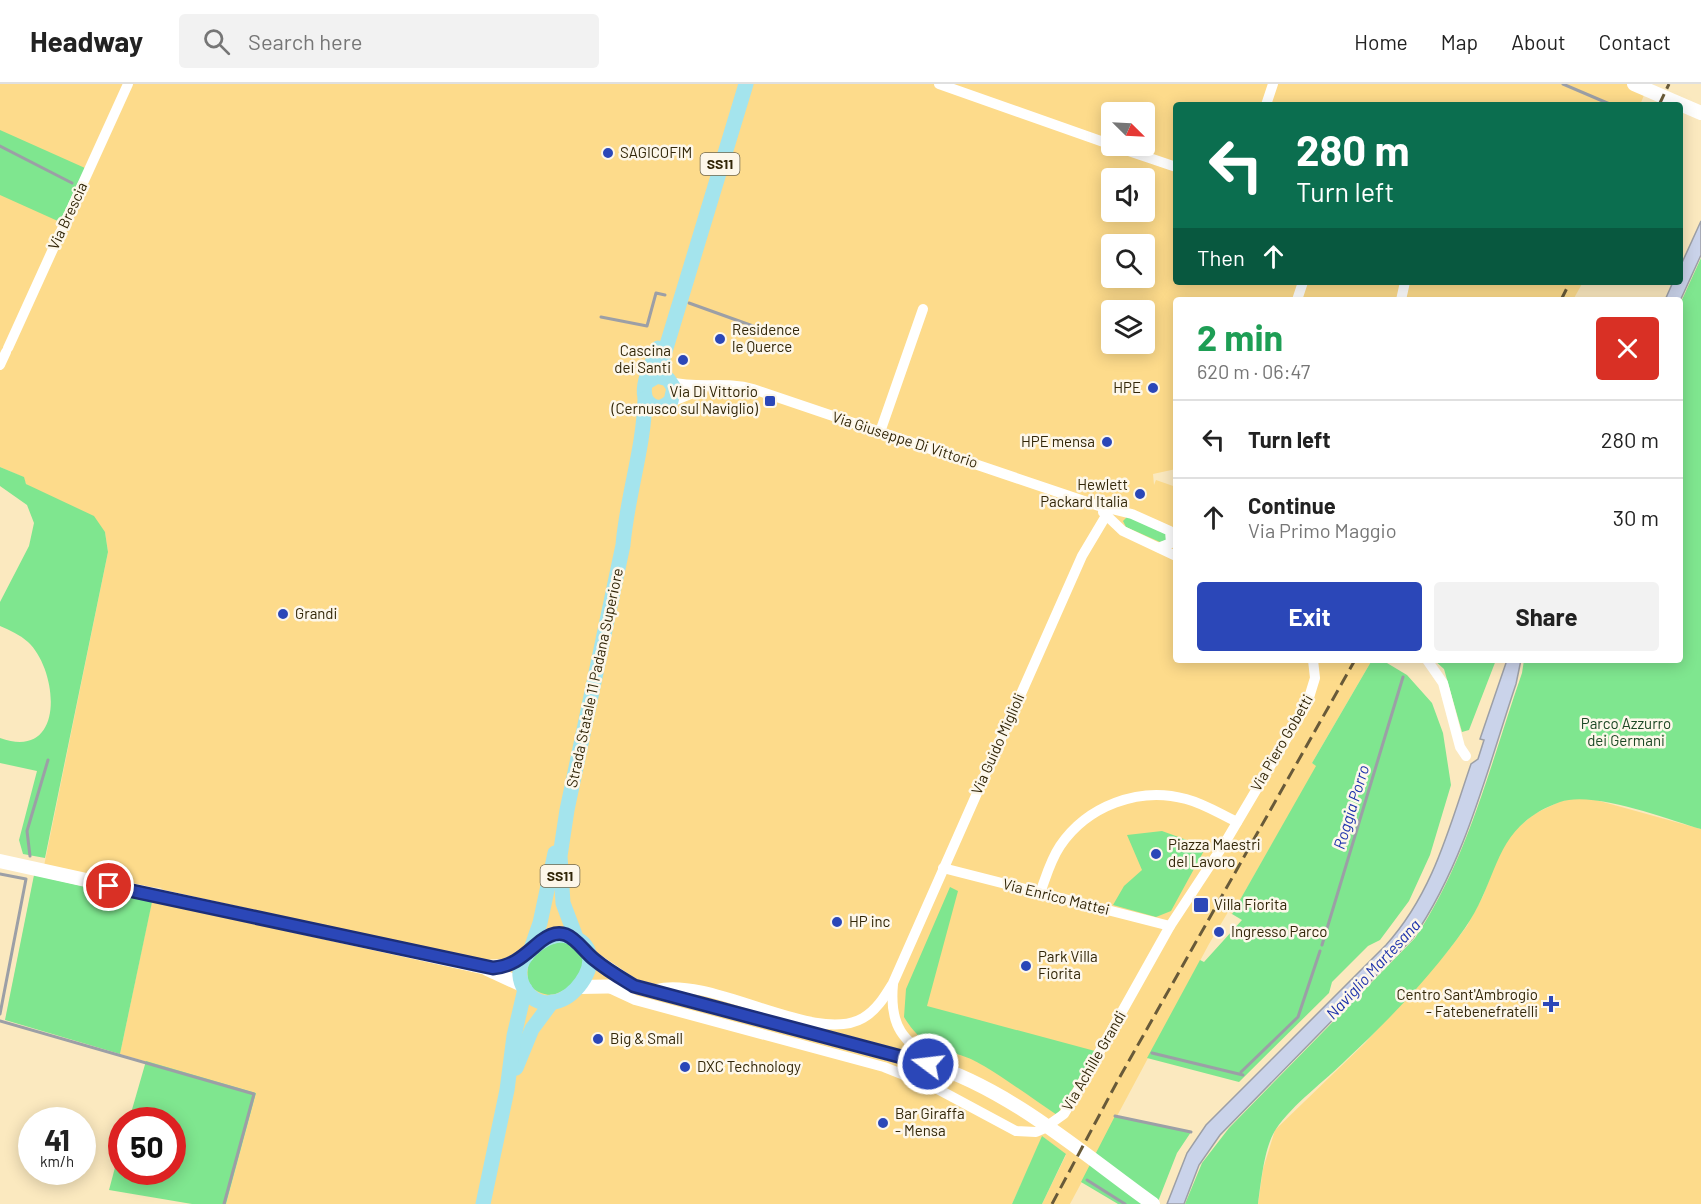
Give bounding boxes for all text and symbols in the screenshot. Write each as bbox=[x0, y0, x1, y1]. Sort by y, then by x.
search box bbox=[179, 14, 599, 68]
text: Headway bbox=[30, 24, 143, 58]
icon: search bbox=[200, 25, 233, 58]
text: Search here bbox=[248, 28, 362, 54]
text: Home bbox=[1354, 29, 1408, 54]
text: Map bbox=[1441, 29, 1478, 54]
text: About bbox=[1511, 29, 1566, 54]
text: Contact bbox=[1599, 29, 1671, 54]
north arrow bbox=[1101, 102, 1155, 156]
map controls bbox=[1101, 102, 1155, 354]
text: 280 m bbox=[1296, 124, 1410, 174]
icon: left bbox=[1197, 126, 1275, 204]
place label: SAGICOFIM bbox=[620, 143, 692, 161]
marker: SAGICOFIM bbox=[601, 146, 615, 160]
road number: SS11 bbox=[700, 153, 740, 175]
button: sound bbox=[1101, 168, 1155, 222]
text: Turn left bbox=[1296, 175, 1394, 207]
street label: Via Brescia bbox=[44, 179, 91, 252]
button: search bbox=[1101, 234, 1155, 288]
icon: ahead bbox=[1257, 240, 1290, 273]
text: Then bbox=[1197, 244, 1245, 270]
button: layers bbox=[1101, 300, 1155, 354]
text: 2 min bbox=[1197, 315, 1283, 358]
button: close bbox=[1596, 317, 1659, 380]
place label: Residence le Querce bbox=[732, 320, 800, 355]
marker: Residence le Querce bbox=[713, 332, 727, 346]
place label: Cascina dei Santi bbox=[614, 341, 671, 376]
marker: Cascina dei Santi bbox=[676, 353, 690, 367]
text: 620 m · 06:47 bbox=[1197, 359, 1310, 383]
place label: HPE bbox=[1113, 378, 1141, 396]
marker: HPE bbox=[1146, 381, 1160, 395]
place label: Via Di Vittorio (Cernusco sul Naviglio) bbox=[611, 382, 758, 417]
marker: Via Di Vittorio (Cernusco sul Naviglio) bbox=[763, 394, 777, 408]
street label: Via Giuseppe Di Vittorio bbox=[830, 407, 980, 471]
icon: left bbox=[1197, 423, 1230, 456]
text: Turn left bbox=[1248, 426, 1331, 452]
text: 280 m bbox=[1601, 426, 1659, 452]
place label: HPE mensa bbox=[1021, 432, 1095, 450]
marker: HPE mensa bbox=[1100, 435, 1114, 449]
place label: Hewlett Packard Italia bbox=[1040, 475, 1128, 510]
marker: Hewlett Packard Italia bbox=[1133, 487, 1147, 501]
text: Continue bbox=[1248, 492, 1336, 518]
icon: ahead bbox=[1197, 501, 1230, 534]
text: 30 m bbox=[1613, 504, 1659, 530]
text: Via Primo Maggio bbox=[1248, 518, 1397, 542]
street label: Strada Statale 11 Padana Superiore bbox=[562, 566, 626, 789]
button: Exit bbox=[1197, 582, 1422, 651]
button: Share bbox=[1434, 582, 1659, 651]
place label: Grandi bbox=[295, 604, 337, 622]
marker: Grandi bbox=[276, 607, 290, 621]
street label: Via Guido Miglioli bbox=[967, 690, 1027, 797]
street label: Via Piero Gobetti bbox=[1246, 691, 1316, 794]
park label: Parco Azzurro dei Germani bbox=[1581, 714, 1671, 749]
water label: Roggia Porro bbox=[1329, 762, 1372, 851]
place label: Piazza Maestri del Lavoro bbox=[1168, 835, 1261, 870]
marker: Piazza Maestri del Lavoro bbox=[1149, 847, 1163, 861]
pin bbox=[83, 860, 134, 911]
road number: SS11 bbox=[540, 865, 580, 887]
icon: arrive bbox=[92, 869, 125, 902]
street label: Via Enrico Mattei bbox=[1001, 874, 1112, 918]
place label: Villa Fiorita bbox=[1214, 895, 1287, 913]
marker: Villa Fiorita bbox=[1192, 896, 1210, 914]
place label: HP inc bbox=[849, 912, 890, 930]
marker: HP inc bbox=[830, 915, 844, 929]
water label: Naviglio Martesana bbox=[1322, 915, 1424, 1022]
place label: Ingresso Parco bbox=[1231, 922, 1327, 940]
marker: Ingresso Parco bbox=[1212, 925, 1226, 939]
place label: Park Villa Fiorita bbox=[1038, 947, 1098, 982]
marker: Park Villa Fiorita bbox=[1019, 959, 1033, 973]
place label: Centro Sant'Ambrogio - Fatebenefratelli bbox=[1397, 985, 1538, 1020]
marker: Centro Sant'Ambrogio - Fatebenefratelli bbox=[1542, 995, 1560, 1013]
street label: Via Achille Grandi bbox=[1057, 1007, 1129, 1114]
place label: Big & Small bbox=[610, 1029, 683, 1047]
marker: Big & Small bbox=[591, 1032, 605, 1046]
position arrow bbox=[896, 1032, 960, 1096]
place label: DXC Technology bbox=[697, 1057, 801, 1075]
marker: DXC Technology bbox=[678, 1060, 692, 1074]
place label: Bar Giraffa - Mensa bbox=[895, 1104, 965, 1139]
speed limit sign: 50 bbox=[108, 1107, 186, 1185]
marker: Bar Giraffa - Mensa bbox=[876, 1116, 890, 1130]
text: 41 bbox=[44, 1121, 70, 1157]
text: km/h bbox=[40, 1152, 74, 1170]

